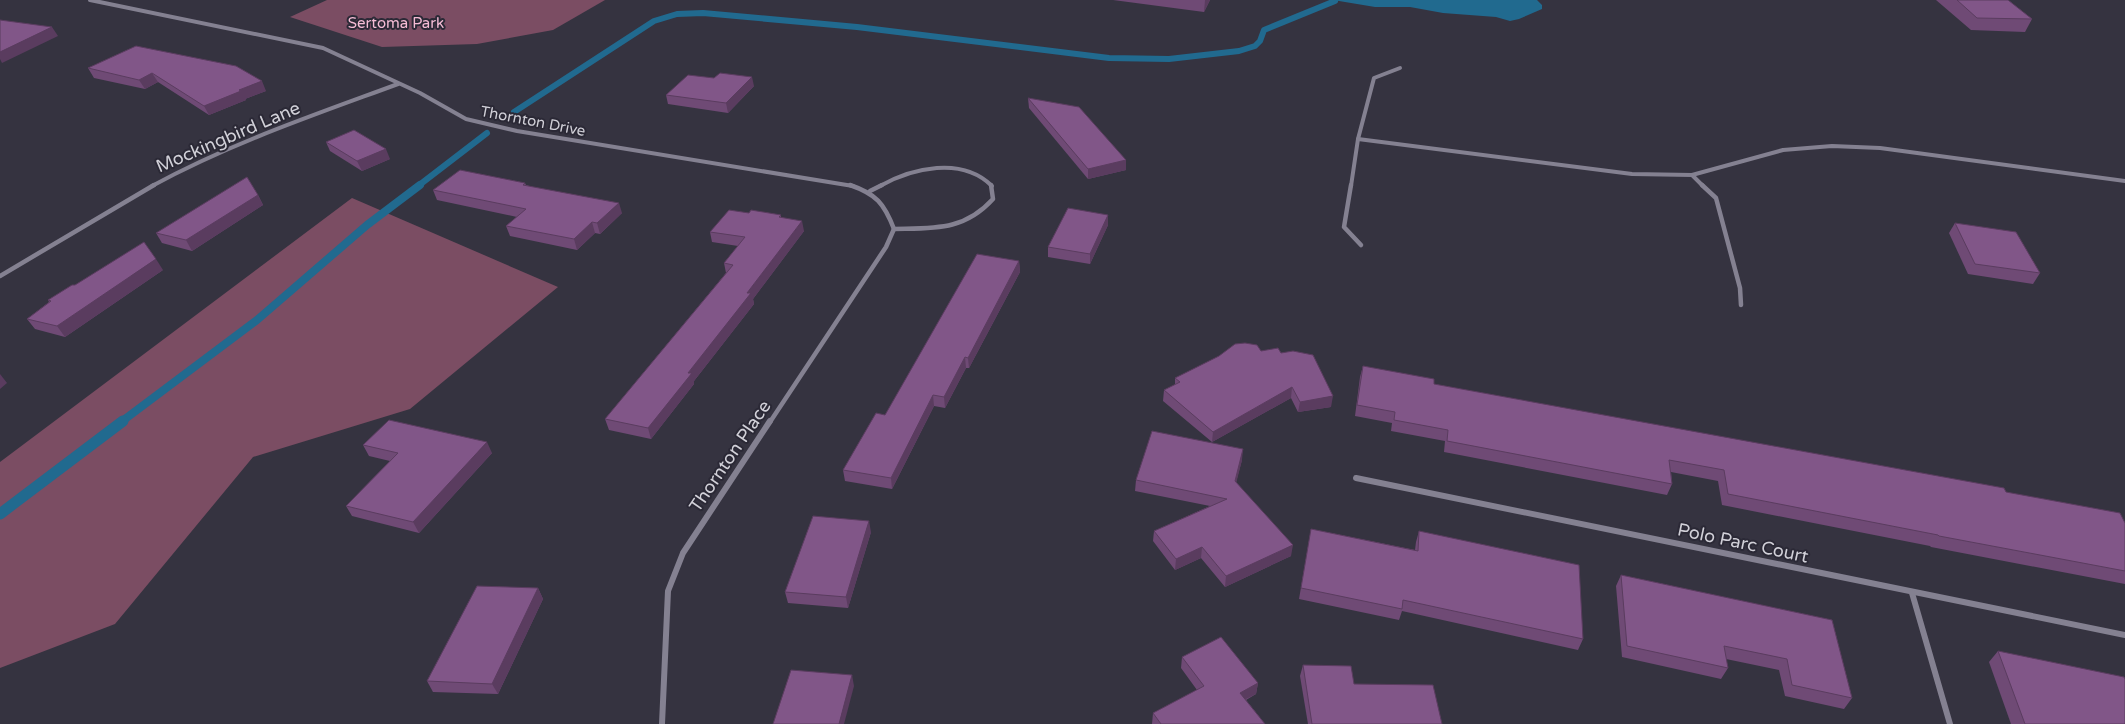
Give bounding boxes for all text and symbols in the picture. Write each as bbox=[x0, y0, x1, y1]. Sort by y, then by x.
park label: Sertoma Park bbox=[348, 14, 444, 32]
street label: Mockingbird Lane bbox=[153, 97, 303, 177]
street label: Thornton Drive bbox=[479, 102, 587, 140]
street label: Thornton Place bbox=[685, 396, 775, 516]
street label: Polo Parc Court bbox=[1675, 518, 1811, 568]

